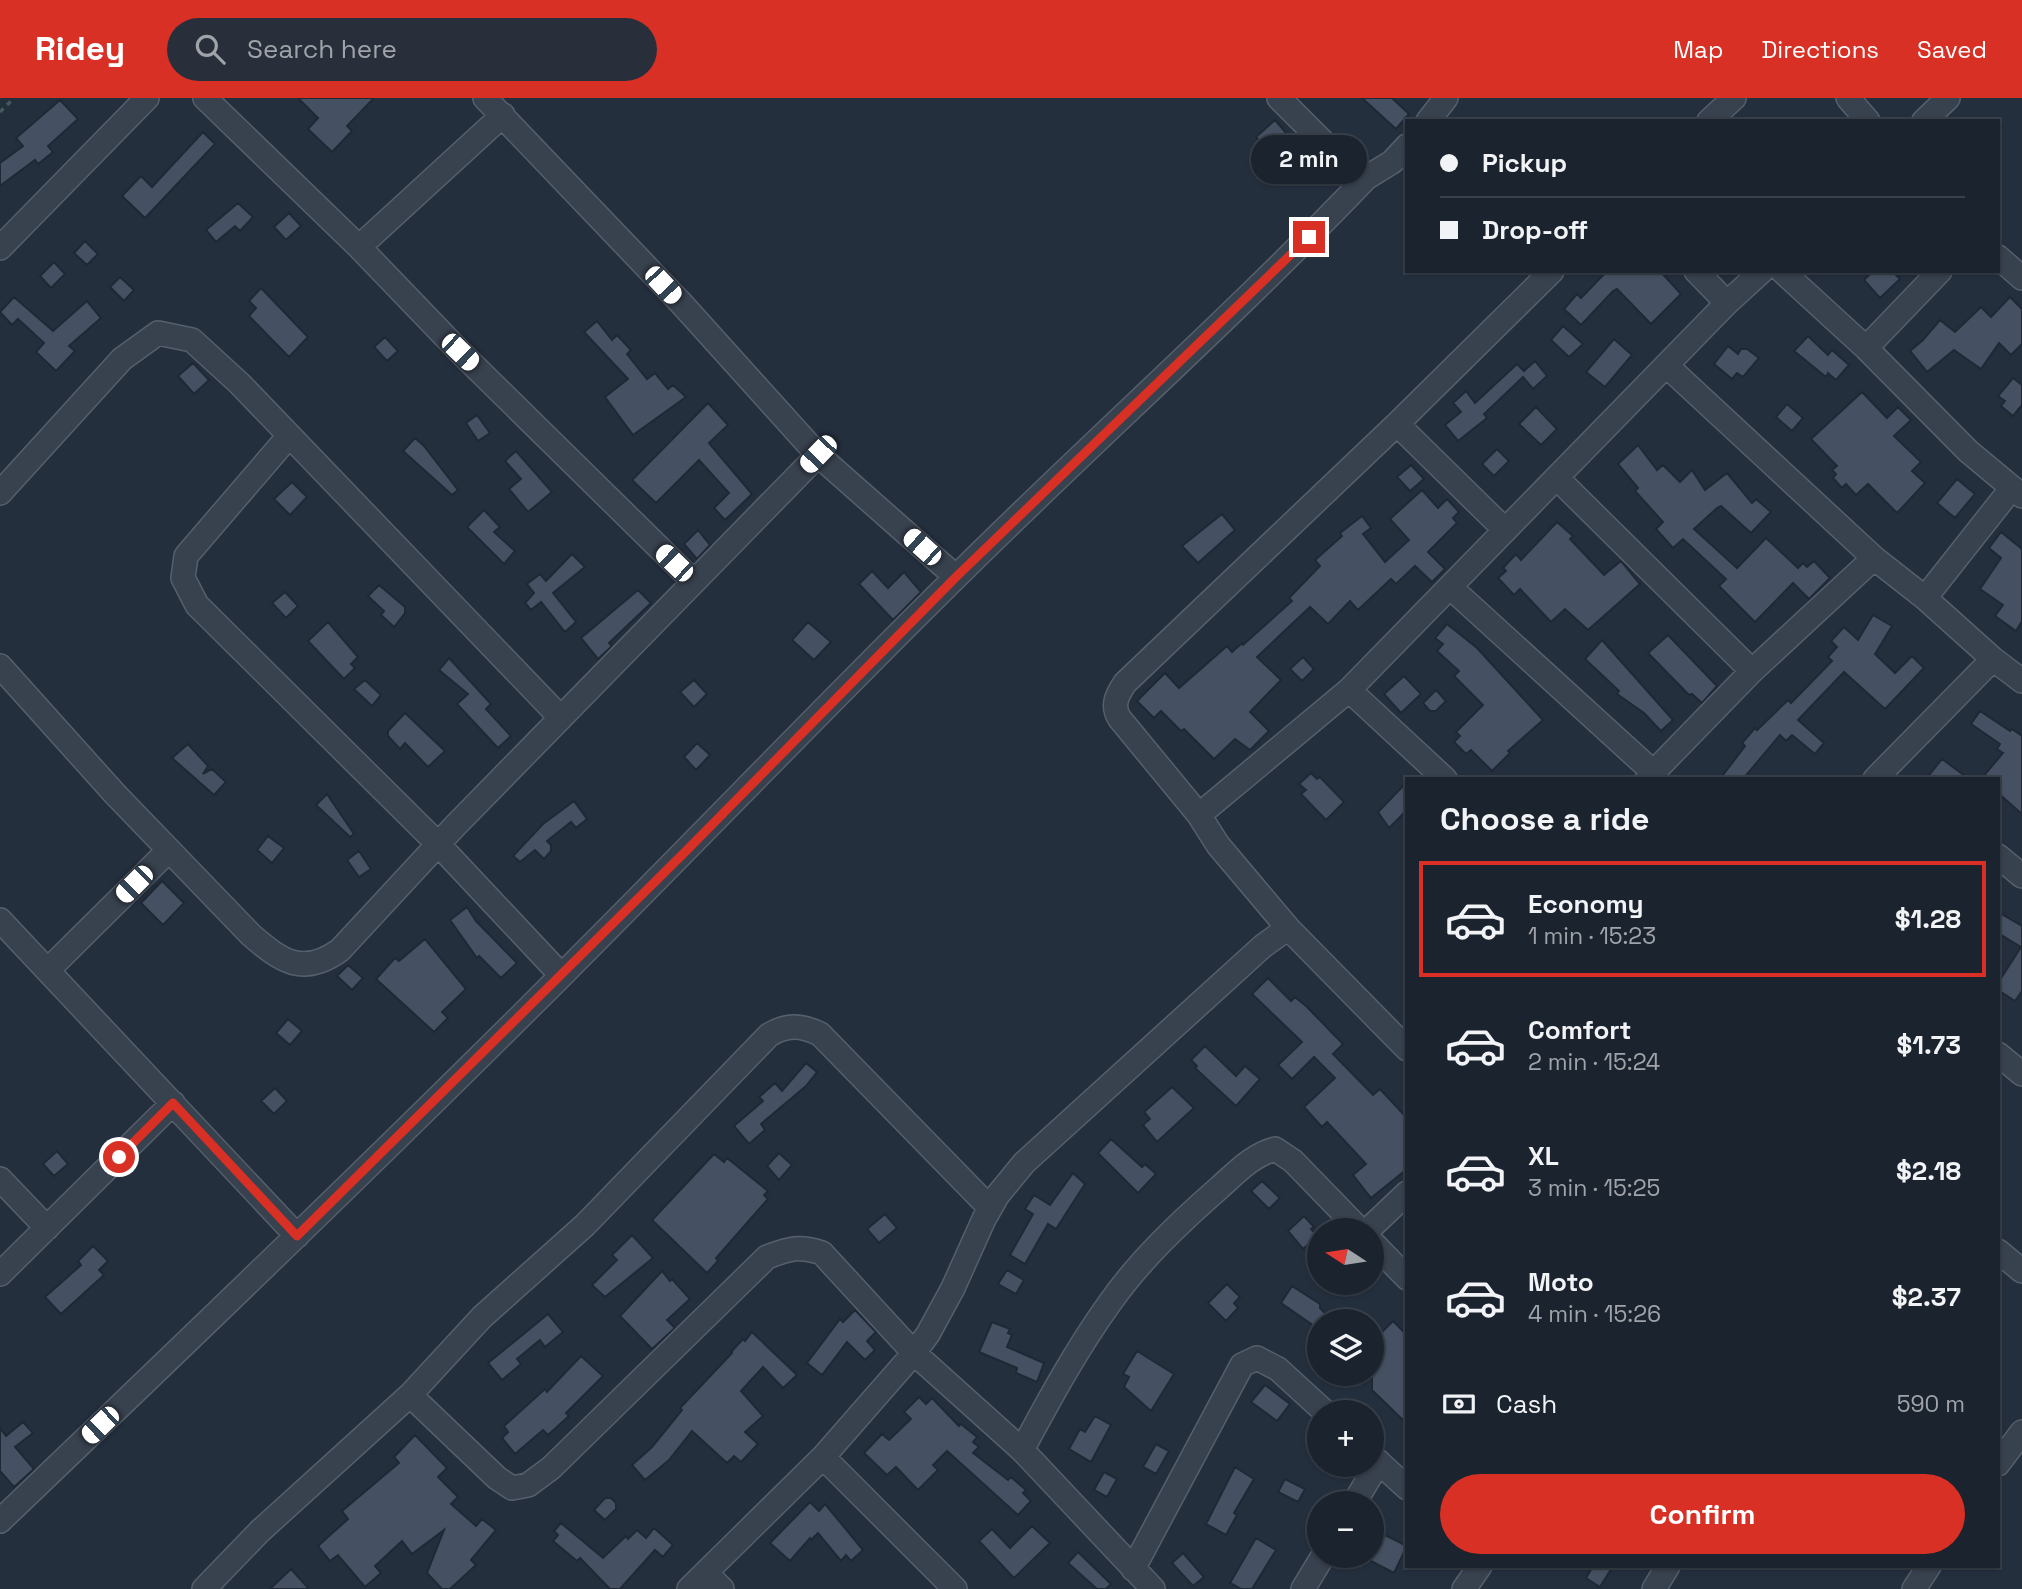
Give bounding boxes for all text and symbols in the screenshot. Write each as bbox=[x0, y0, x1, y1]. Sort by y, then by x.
search box bbox=[167, 18, 657, 81]
text: Ridey bbox=[35, 28, 125, 70]
icon: search bbox=[191, 30, 229, 68]
text: Search here bbox=[247, 32, 397, 66]
text: Map bbox=[1673, 34, 1723, 65]
text: Directions bbox=[1761, 34, 1879, 65]
text: Saved bbox=[1917, 34, 1987, 65]
callout: 2 min bbox=[1251, 136, 1367, 184]
text: 2 min bbox=[1279, 144, 1339, 174]
text: Pickup bbox=[1482, 146, 1567, 180]
text: Drop-off bbox=[1482, 213, 1588, 247]
route end bbox=[1293, 221, 1325, 253]
car bbox=[641, 262, 686, 308]
car bbox=[438, 330, 483, 374]
car bbox=[796, 432, 841, 476]
car bbox=[900, 525, 945, 569]
car bbox=[652, 541, 697, 585]
text: Choose a ride bbox=[1440, 799, 1650, 839]
car bbox=[112, 862, 157, 906]
text: Economy bbox=[1528, 887, 1644, 921]
icon: car bbox=[1444, 888, 1507, 951]
text: $1.28 bbox=[1895, 902, 1961, 936]
text: 1 min · 15:23 bbox=[1528, 921, 1656, 951]
text: Comfort bbox=[1528, 1013, 1631, 1047]
icon: car bbox=[1444, 1014, 1507, 1077]
text: $1.73 bbox=[1896, 1028, 1961, 1062]
text: 2 min · 15:24 bbox=[1528, 1047, 1660, 1077]
text: XL bbox=[1528, 1139, 1559, 1173]
icon: car bbox=[1444, 1140, 1507, 1203]
route start bbox=[103, 1141, 135, 1173]
text: $2.18 bbox=[1896, 1154, 1961, 1188]
text: 3 min · 15:25 bbox=[1528, 1173, 1660, 1203]
north arrow bbox=[1307, 1218, 1384, 1295]
map controls bbox=[1307, 1218, 1384, 1568]
text: Moto bbox=[1528, 1265, 1594, 1299]
icon: car bbox=[1444, 1266, 1507, 1329]
text: $2.37 bbox=[1892, 1280, 1961, 1314]
text: 4 min · 15:26 bbox=[1528, 1299, 1661, 1329]
button: layers bbox=[1307, 1309, 1384, 1386]
icon: cash bbox=[1440, 1385, 1478, 1423]
text: Cash bbox=[1496, 1387, 1557, 1421]
text: 590 m bbox=[1897, 1389, 1965, 1419]
button: + bbox=[1307, 1400, 1384, 1477]
car bbox=[78, 1403, 123, 1447]
button: Confirm bbox=[1440, 1474, 1965, 1554]
button: − bbox=[1307, 1491, 1384, 1568]

